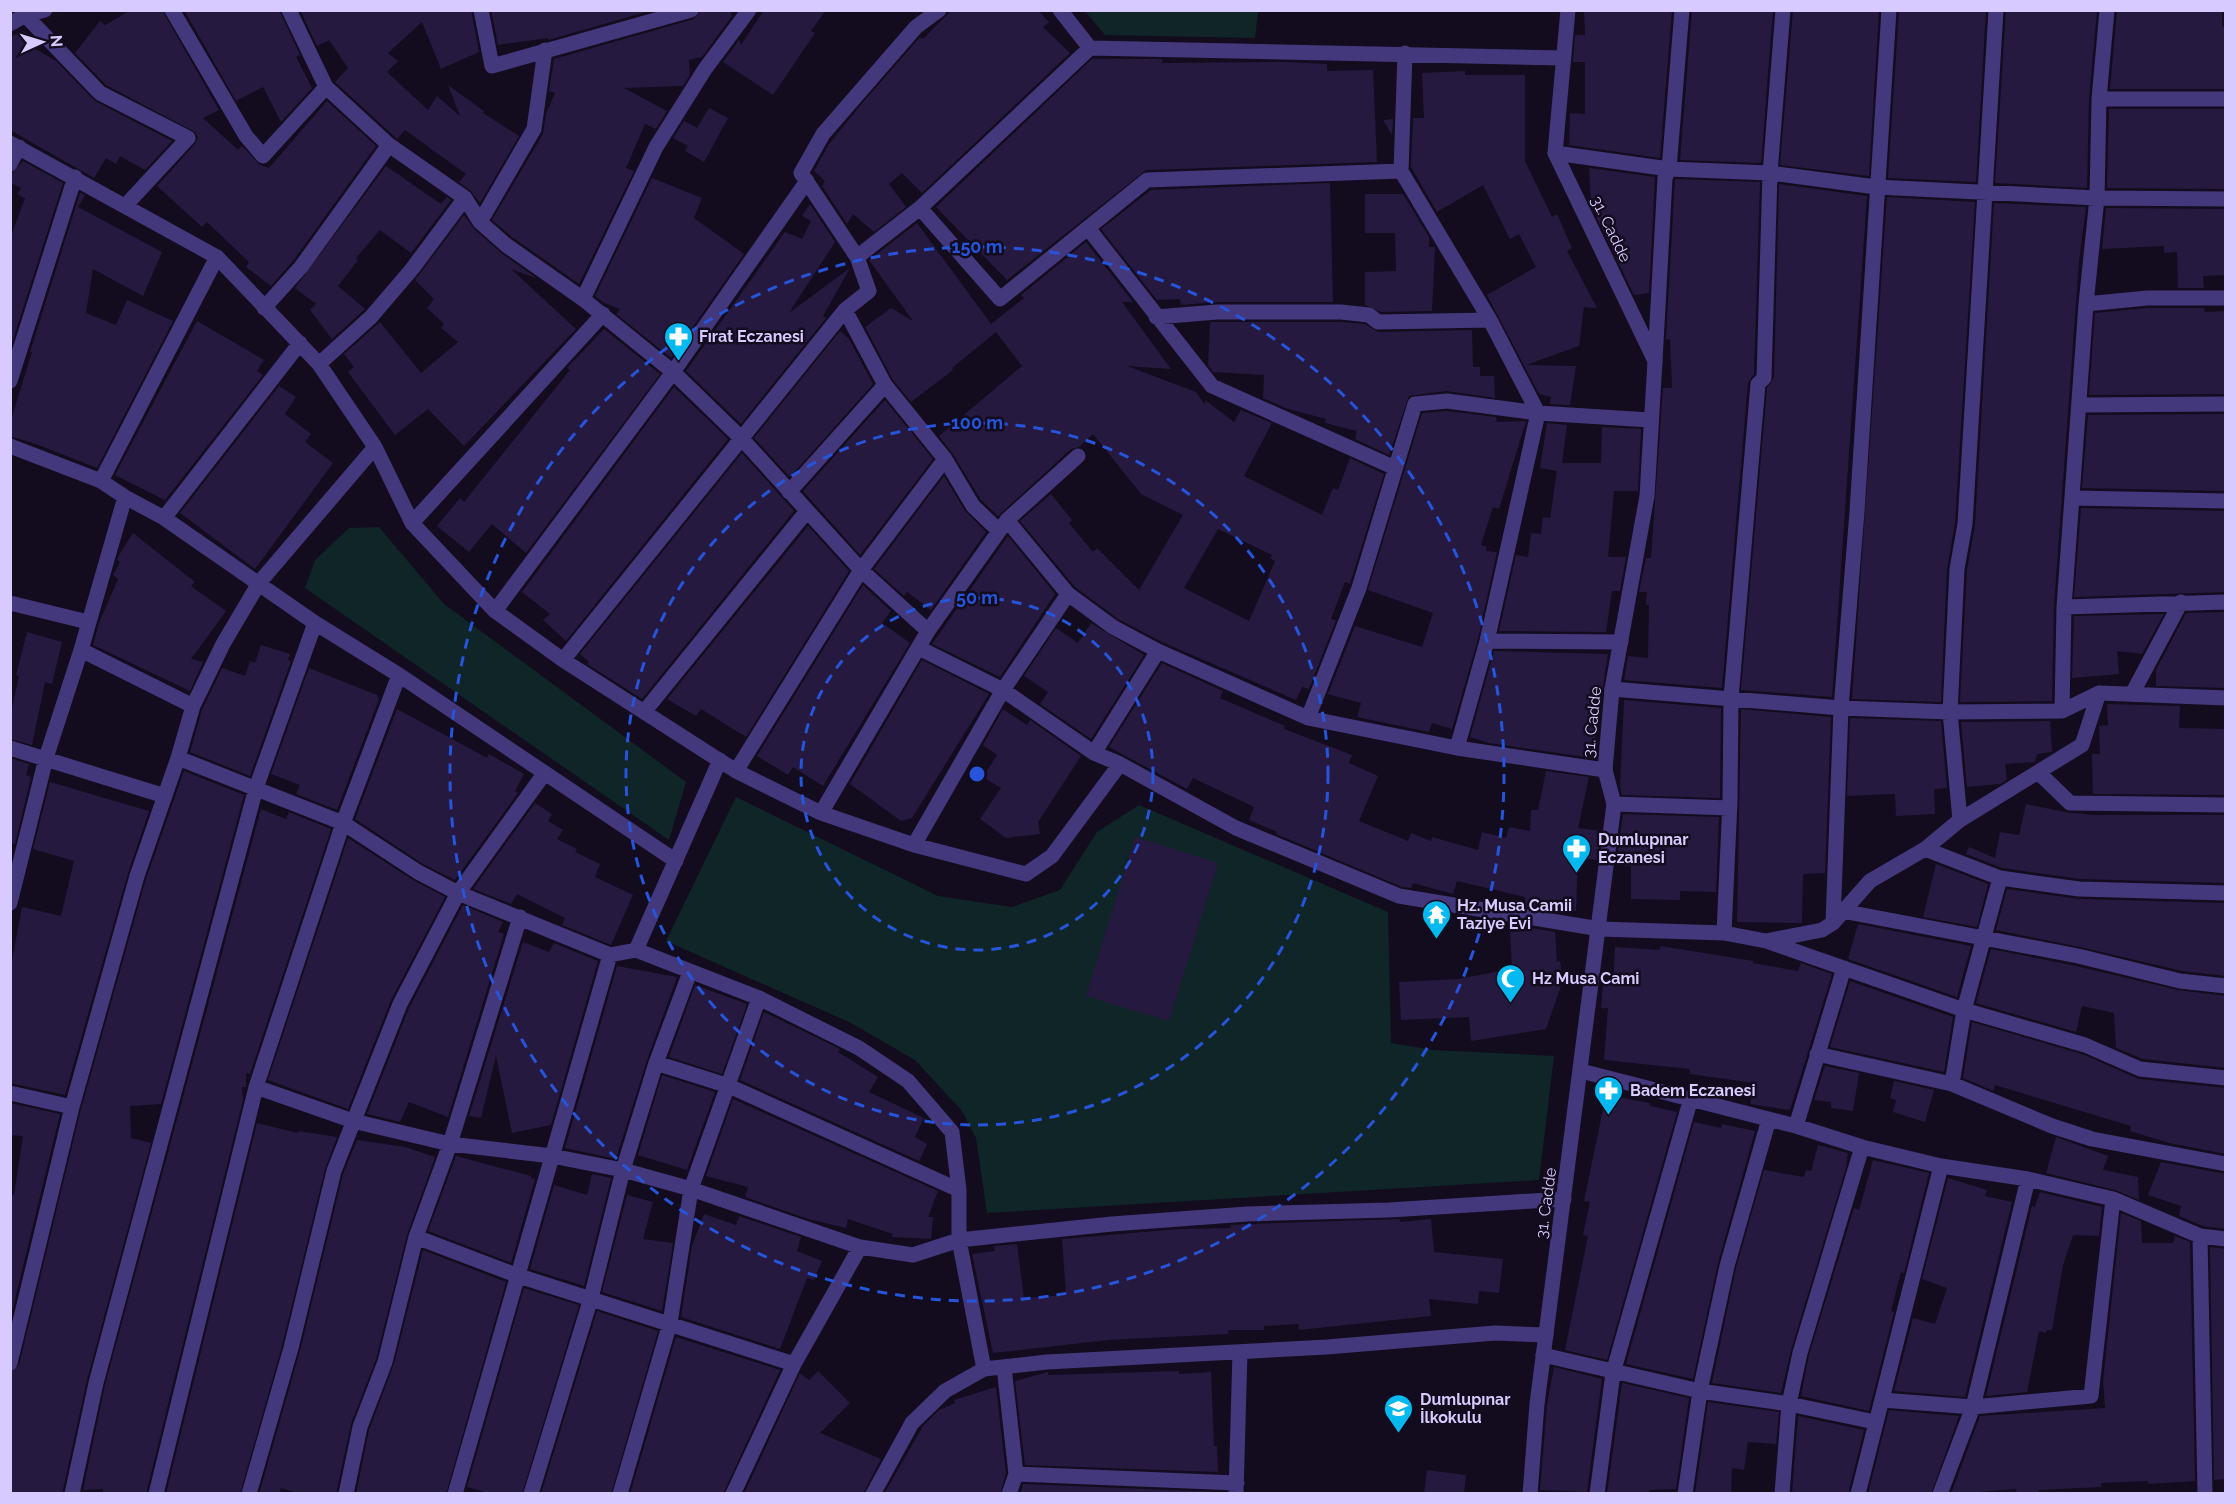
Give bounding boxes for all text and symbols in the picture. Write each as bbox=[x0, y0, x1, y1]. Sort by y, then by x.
north arrow bbox=[12, 12, 72, 72]
text: N bbox=[47, 34, 66, 48]
street label: 31. Cadde bbox=[1587, 193, 1635, 265]
text: 150 m bbox=[952, 236, 1003, 257]
pharmacy icon: Fırat Eczanesi bbox=[662, 320, 694, 362]
place label: Fırat Eczanesi bbox=[699, 327, 804, 346]
text: 100 m bbox=[951, 412, 1003, 433]
text: 50 m bbox=[956, 587, 998, 608]
street label: 31. Cadde bbox=[1579, 685, 1605, 759]
centre of rings bbox=[967, 764, 987, 784]
place label: Dumlupınar Eczanesi bbox=[1598, 830, 1688, 867]
pharmacy icon: Dumlupınar Eczanesi bbox=[1561, 832, 1593, 874]
place label: Hz. Musa Camii Taziye Evi bbox=[1457, 896, 1572, 933]
temple icon: Hz. Musa Camii Taziye Evi bbox=[1420, 898, 1452, 940]
mosque icon: Hz Musa Cami bbox=[1495, 962, 1527, 1004]
place label: Hz Musa Cami bbox=[1532, 969, 1639, 988]
pharmacy icon: Badem Eczanesi bbox=[1593, 1074, 1625, 1116]
place label: Badem Eczanesi bbox=[1630, 1081, 1755, 1100]
street label: 31. Cadde bbox=[1532, 1166, 1560, 1240]
place label: Dumlupınar İlkokulu bbox=[1420, 1390, 1510, 1427]
school or university icon: Dumlupınar İlkokulu bbox=[1383, 1392, 1415, 1434]

